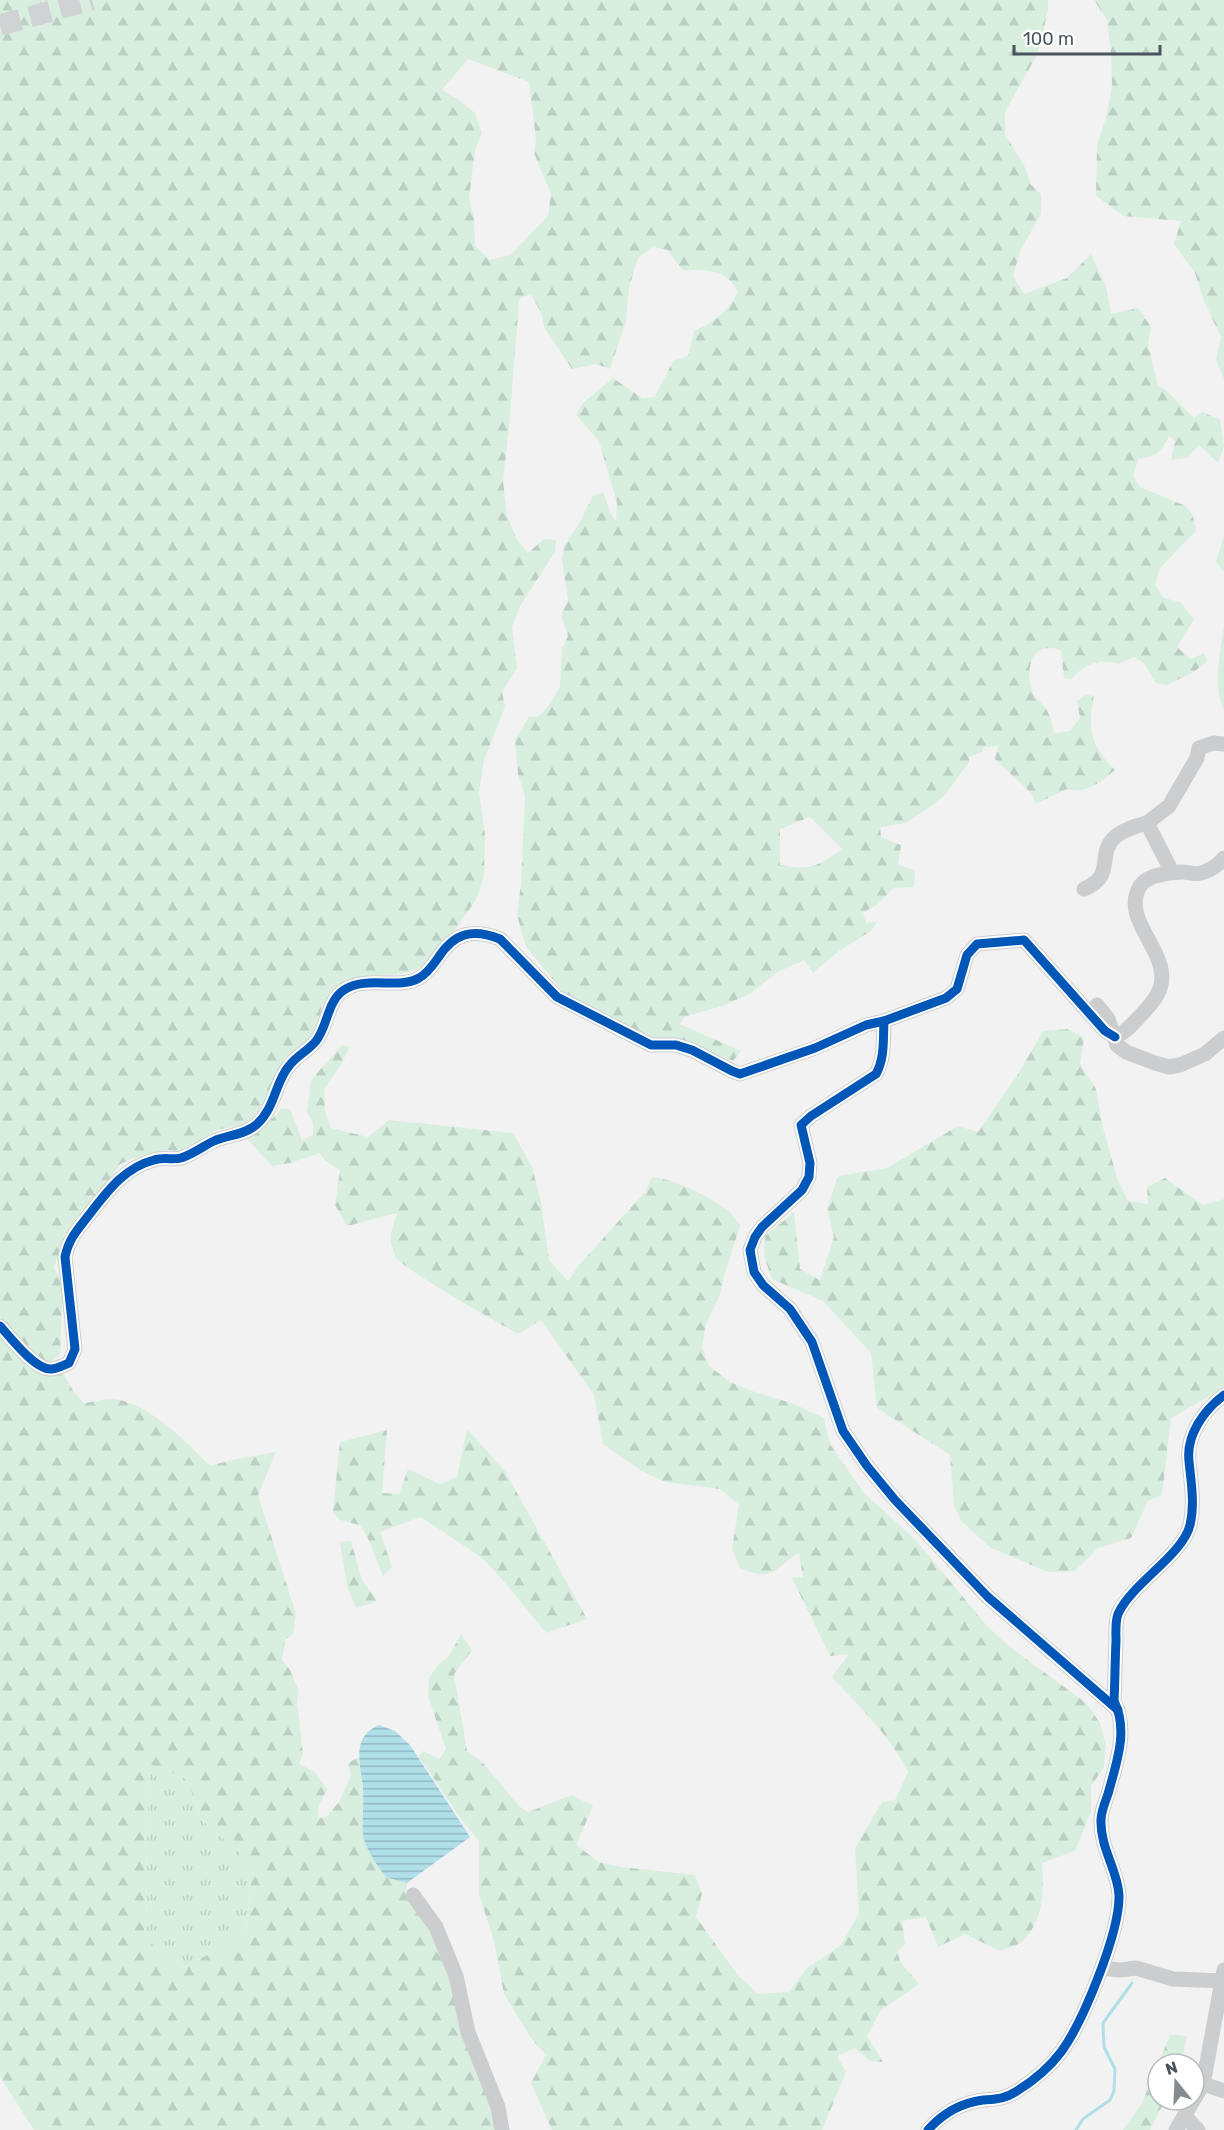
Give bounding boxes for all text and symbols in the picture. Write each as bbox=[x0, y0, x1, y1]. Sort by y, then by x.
scale bar bbox=[1014, 18, 1160, 56]
text: 100 m bbox=[1023, 28, 1074, 50]
north arrow bbox=[1146, 2052, 1206, 2112]
text: N bbox=[1163, 2057, 1180, 2079]

